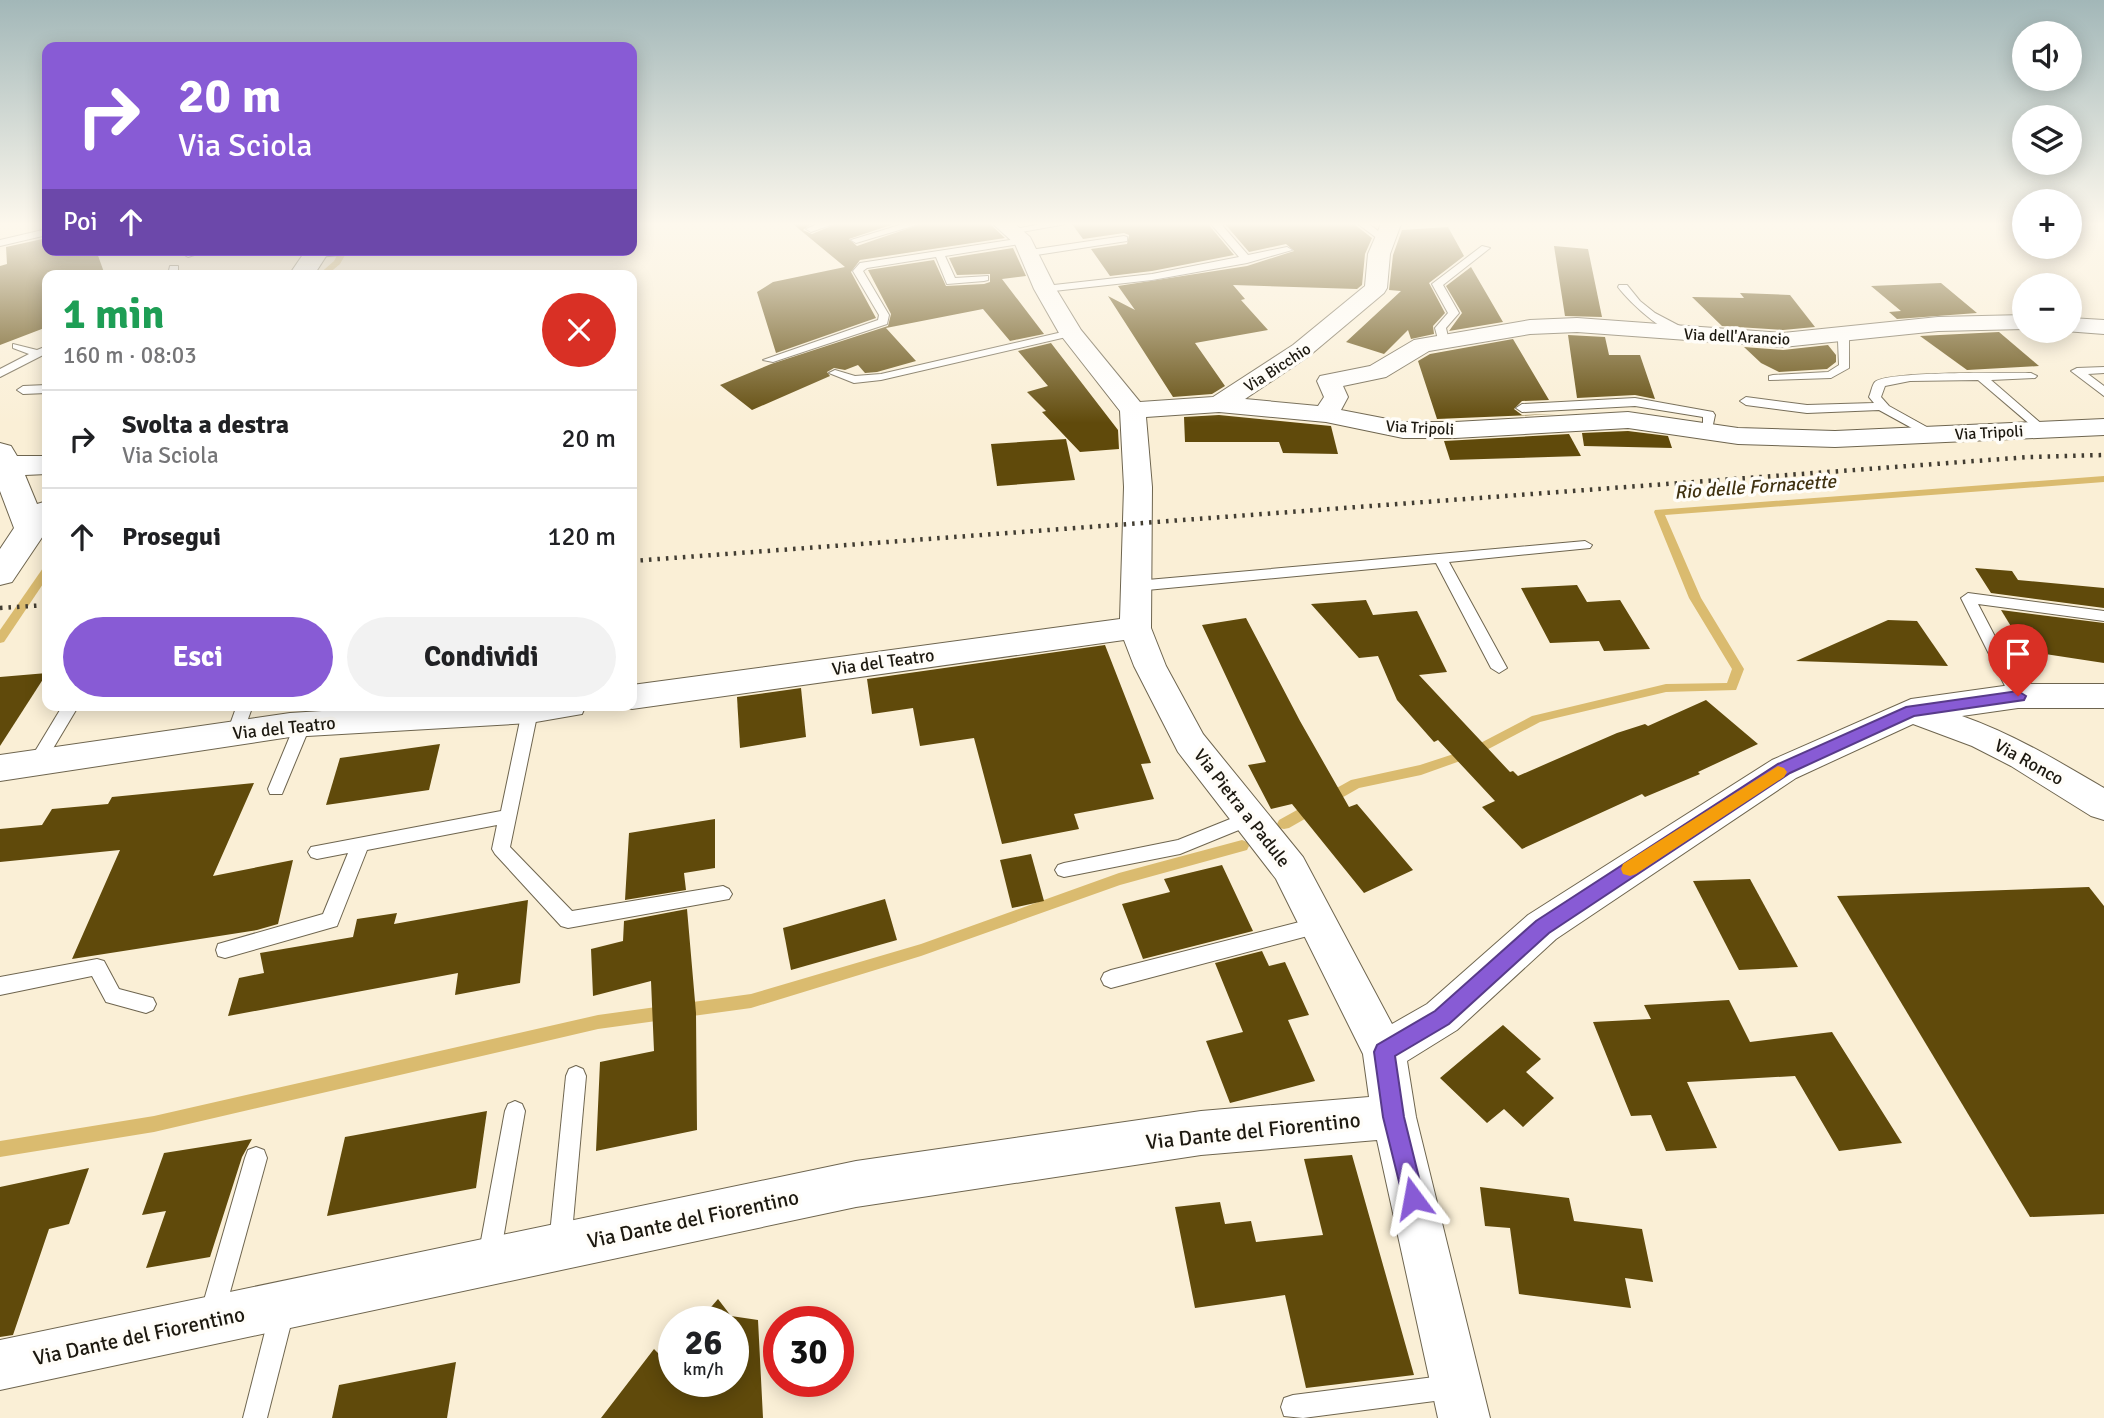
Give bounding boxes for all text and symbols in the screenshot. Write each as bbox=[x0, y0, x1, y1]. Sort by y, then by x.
map controls bbox=[2012, 21, 2082, 343]
button: sound bbox=[2012, 21, 2082, 91]
text: 20 m bbox=[178, 66, 281, 126]
icon: right bbox=[63, 70, 154, 161]
button: layers bbox=[2012, 105, 2082, 175]
text: Via Sciola bbox=[178, 126, 313, 165]
button: + bbox=[2012, 189, 2082, 259]
icon: ahead bbox=[112, 203, 150, 241]
text: Poi bbox=[63, 206, 98, 238]
button: − bbox=[2012, 273, 2082, 343]
text: 1 min bbox=[63, 289, 164, 340]
button: close bbox=[542, 293, 616, 367]
street label: Via dell'Arancio bbox=[1683, 324, 1791, 350]
street label: Via Bicchio bbox=[1240, 339, 1315, 397]
text: 160 m · 08:03 bbox=[63, 341, 197, 370]
text: Svolta a destra bbox=[122, 409, 289, 441]
street label: Via Tripoli bbox=[1385, 416, 1455, 440]
icon: right bbox=[63, 420, 101, 458]
street label: Via Tripoli bbox=[1954, 421, 2024, 445]
text: 20 m bbox=[561, 423, 616, 455]
text: Via Sciola bbox=[122, 441, 219, 470]
water label: Rio delle Fornacette bbox=[1674, 469, 1838, 505]
icon: ahead bbox=[63, 518, 101, 556]
text: Prosegui bbox=[122, 521, 221, 553]
text: 120 m bbox=[547, 521, 616, 553]
button: Esci bbox=[63, 617, 333, 697]
button: Condividi bbox=[347, 617, 616, 697]
pin bbox=[1988, 624, 2048, 696]
icon: arrive bbox=[1999, 635, 2037, 673]
street label: Via del Teatro bbox=[830, 644, 936, 680]
street label: Via del Teatro bbox=[231, 712, 337, 744]
street label: Via Ronco bbox=[1991, 734, 2067, 790]
street label: Via Pietra a Padule bbox=[1189, 745, 1295, 871]
street label: Via Dante del Fiorentino bbox=[1144, 1107, 1362, 1155]
position arrow bbox=[1376, 1161, 1450, 1235]
street label: Via Dante del Fiorentino bbox=[585, 1184, 801, 1254]
street label: Via Dante del Fiorentino bbox=[31, 1301, 247, 1371]
speed limit sign: 30 bbox=[763, 1306, 854, 1397]
text: 26 bbox=[685, 1321, 722, 1364]
text: km/h bbox=[683, 1358, 724, 1380]

